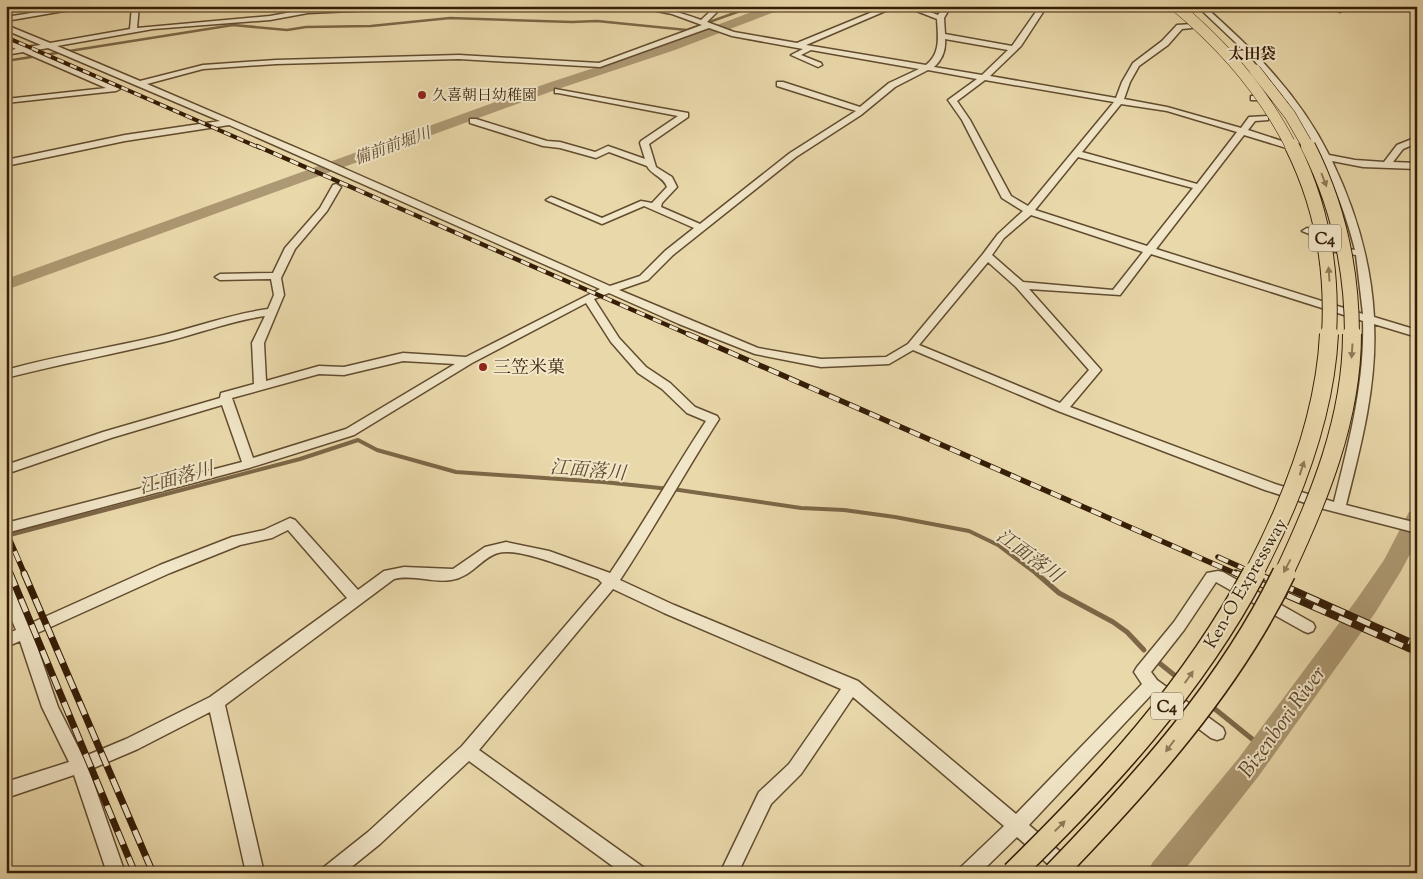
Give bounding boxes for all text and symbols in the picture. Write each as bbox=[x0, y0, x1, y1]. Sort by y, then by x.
district label: 太田袋 bbox=[1228, 44, 1276, 67]
place label: 久喜朝日幼稚園 bbox=[432, 86, 537, 107]
marker: 久喜朝日幼稚園 bbox=[416, 89, 428, 101]
water label: 備前前堀川 bbox=[351, 122, 436, 172]
one-way arrow bbox=[1321, 173, 1329, 187]
road number: C4 bbox=[1309, 224, 1341, 252]
one-way arrow bbox=[1325, 265, 1333, 281]
one-way arrow bbox=[1347, 343, 1355, 359]
place label: 三笠米菓 bbox=[493, 356, 565, 382]
marker: 三笠米菓 bbox=[477, 361, 489, 373]
water label: 江面落川 bbox=[549, 455, 629, 488]
water label: 江面落川 bbox=[136, 456, 219, 502]
one-way arrow bbox=[1299, 460, 1307, 475]
street label: Ken-O Expressway bbox=[1199, 514, 1295, 654]
water label: 江面落川 bbox=[990, 524, 1069, 591]
one-way arrow bbox=[1283, 559, 1291, 573]
water label: Bizenbori River bbox=[1232, 660, 1335, 785]
one-way arrow bbox=[1184, 670, 1194, 683]
road number: C4 bbox=[1151, 692, 1183, 719]
one-way arrow bbox=[1165, 739, 1176, 752]
one-way arrow bbox=[1054, 820, 1066, 832]

